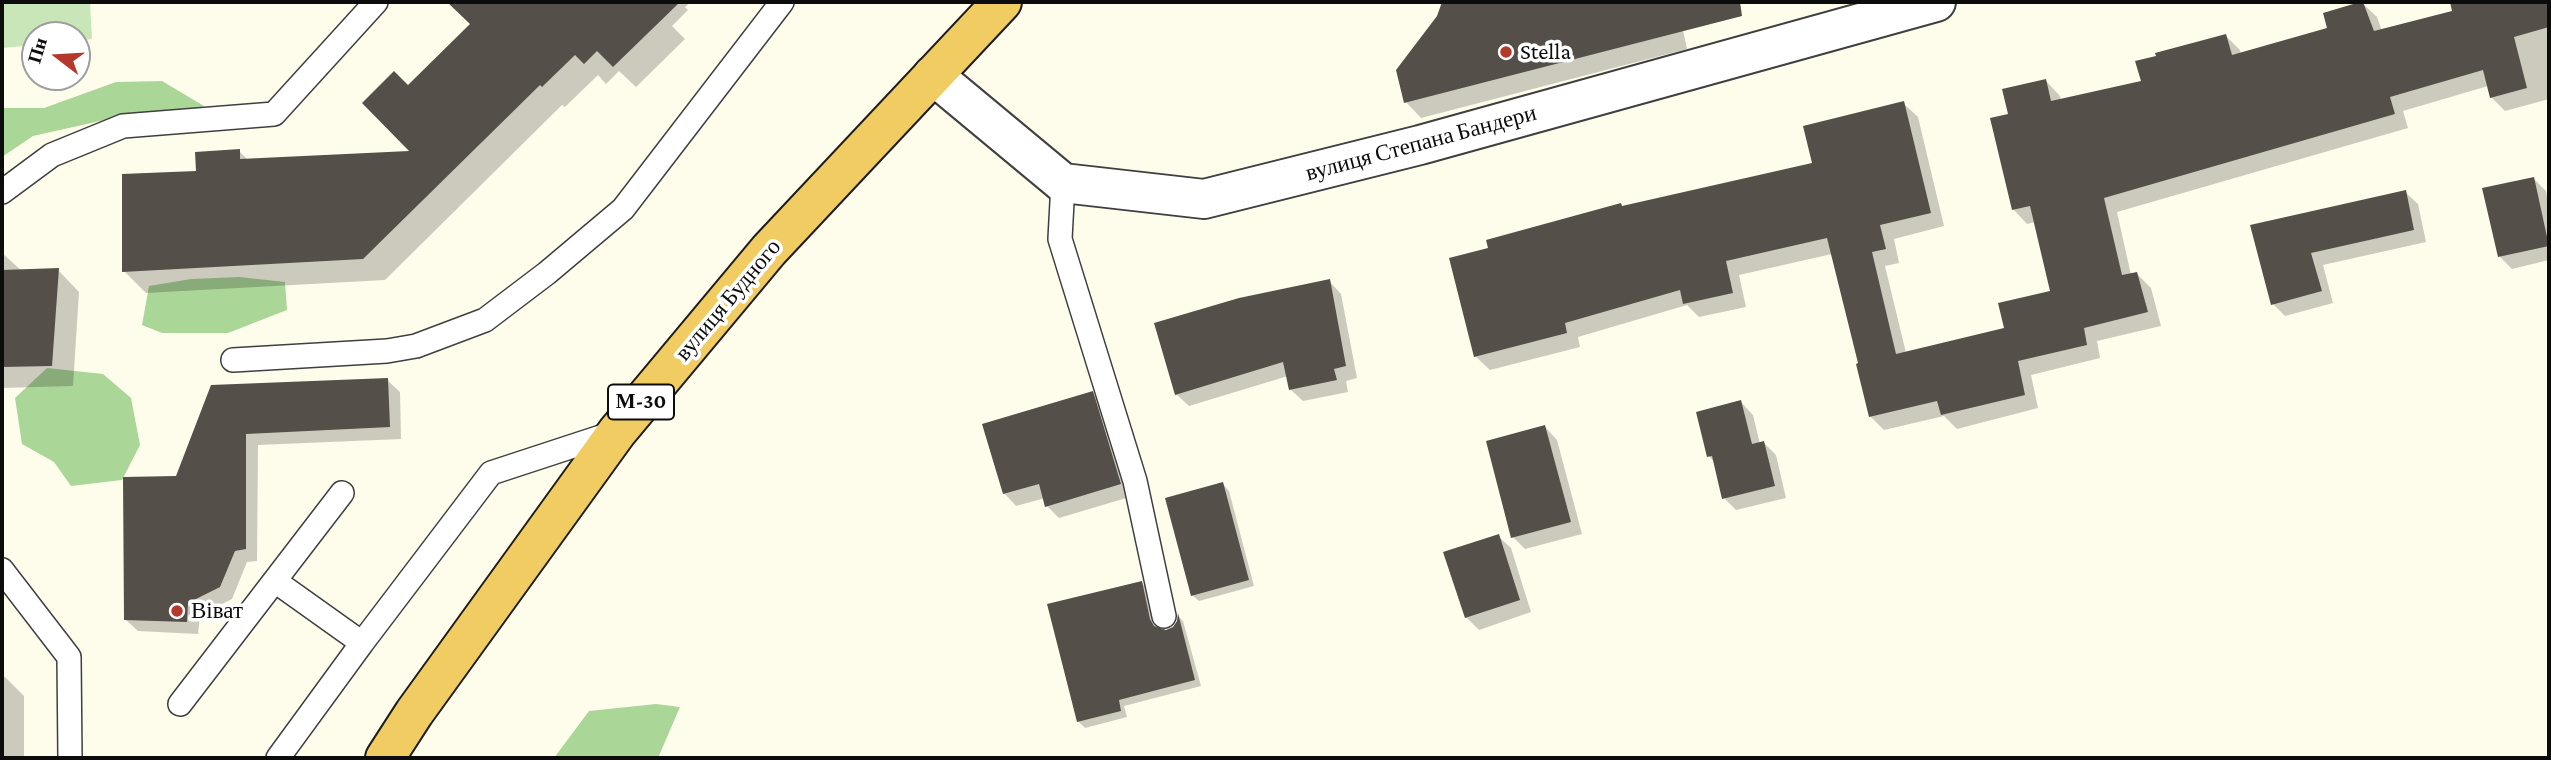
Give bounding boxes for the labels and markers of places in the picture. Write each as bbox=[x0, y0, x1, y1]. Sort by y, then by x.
place label: Stella bbox=[1520, 38, 1571, 66]
marker: Stella bbox=[1498, 44, 1514, 60]
place label: Віват bbox=[191, 597, 243, 625]
marker: Віват bbox=[169, 603, 185, 619]

